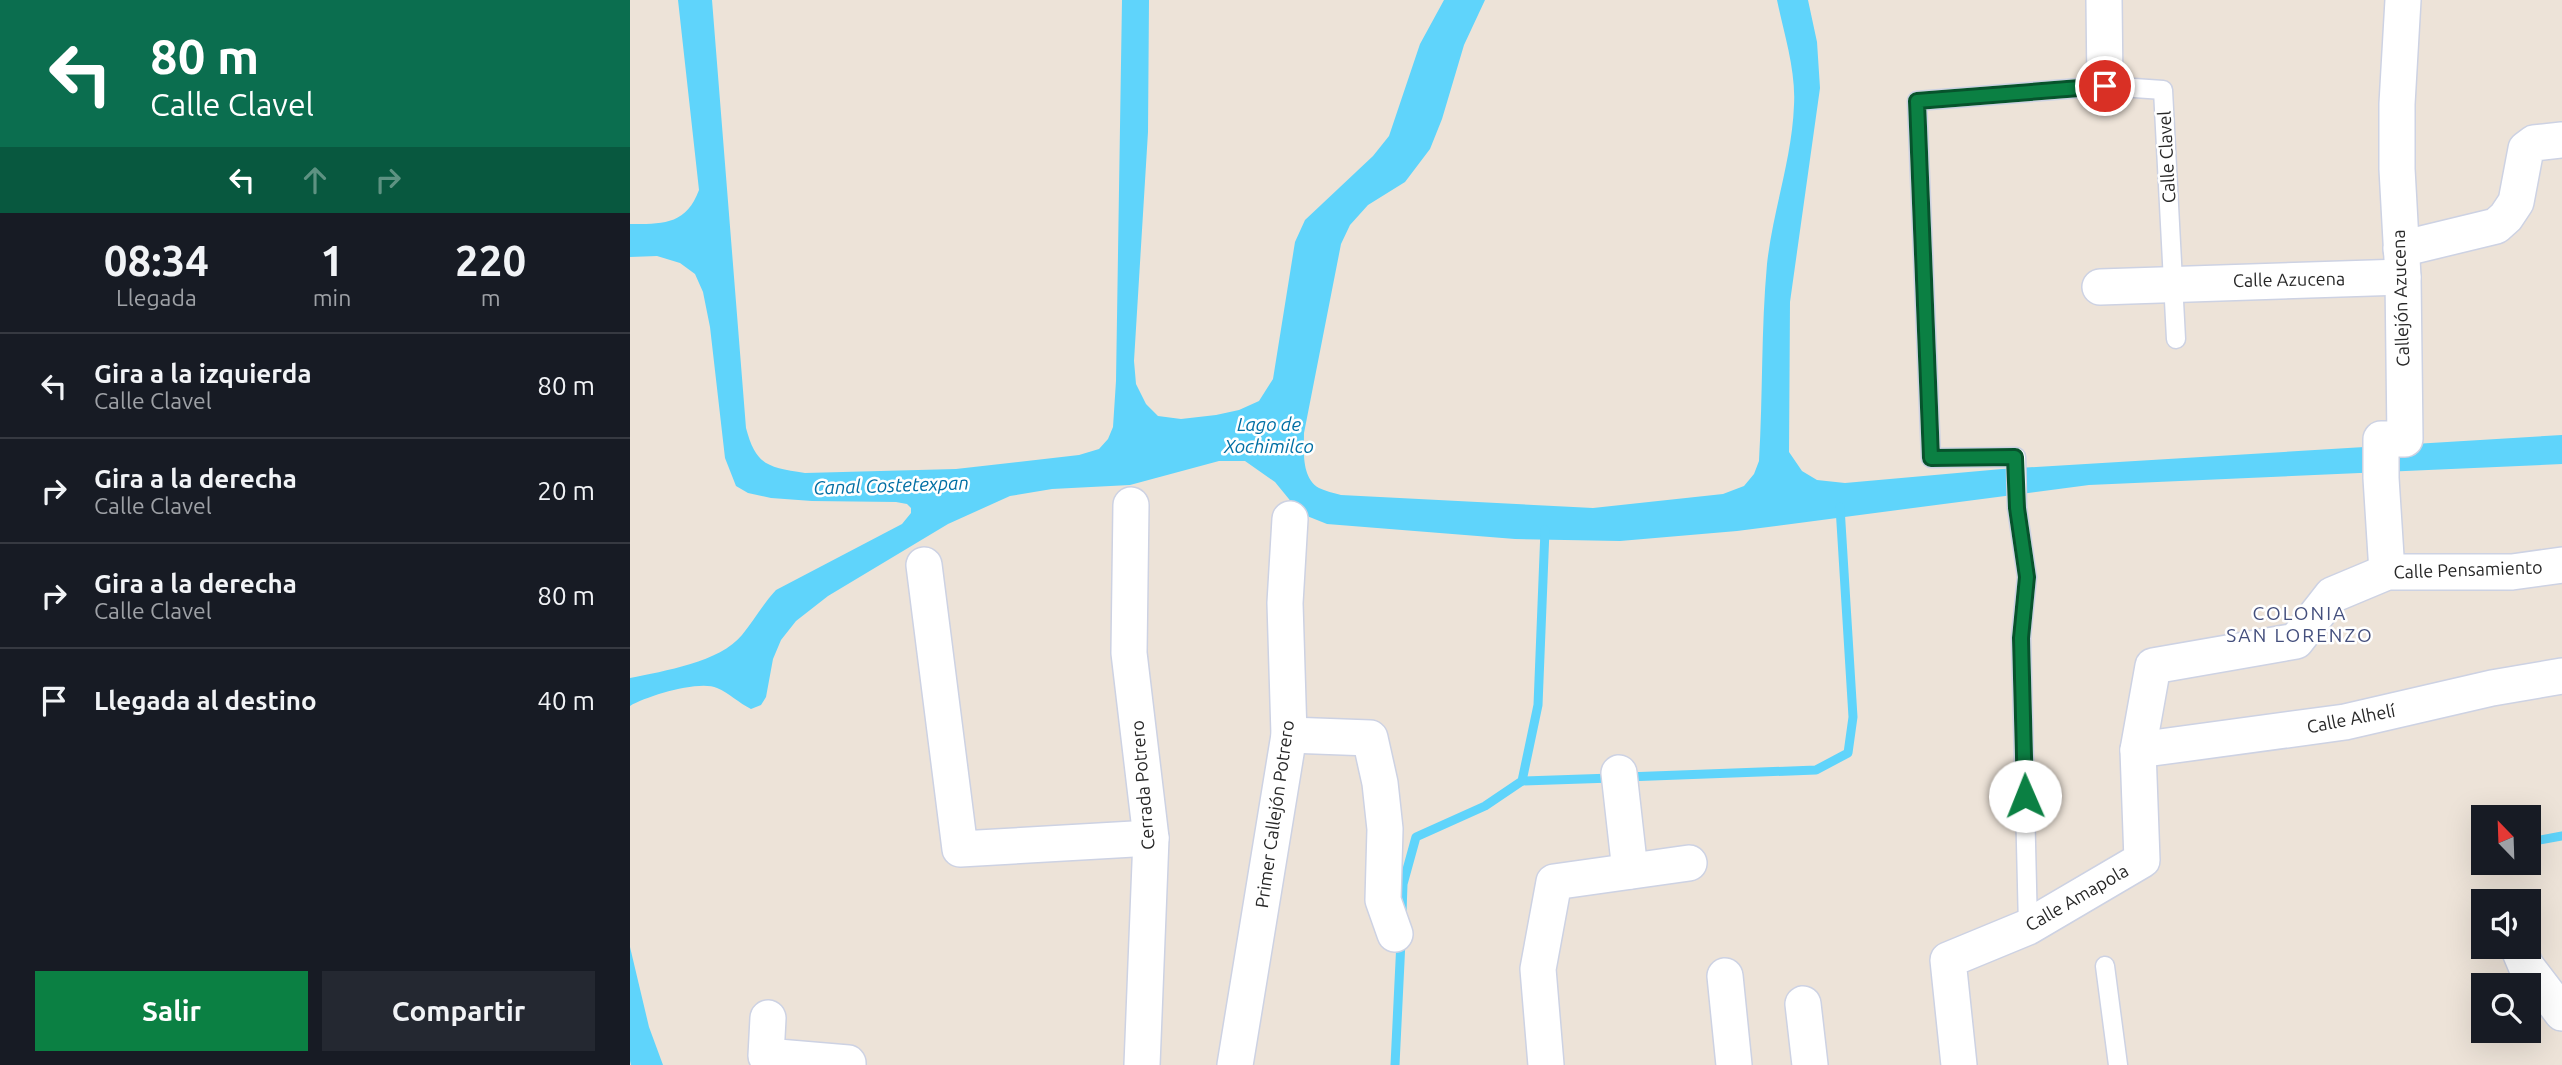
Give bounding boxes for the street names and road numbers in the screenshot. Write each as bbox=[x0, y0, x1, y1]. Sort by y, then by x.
street label: Calle Clavel bbox=[2154, 110, 2178, 204]
street label: Callejón Azucena bbox=[2388, 229, 2412, 367]
street label: Calle Azucena bbox=[2233, 268, 2345, 290]
street label: Calle Pensamiento bbox=[2393, 556, 2543, 582]
street label: Calle Alhelí bbox=[2305, 700, 2397, 736]
street label: Cerrada Potrero bbox=[1126, 719, 1158, 851]
street label: Primer Callejón Potrero bbox=[1251, 719, 1297, 909]
street label: Calle Amapola bbox=[2022, 860, 2131, 935]

